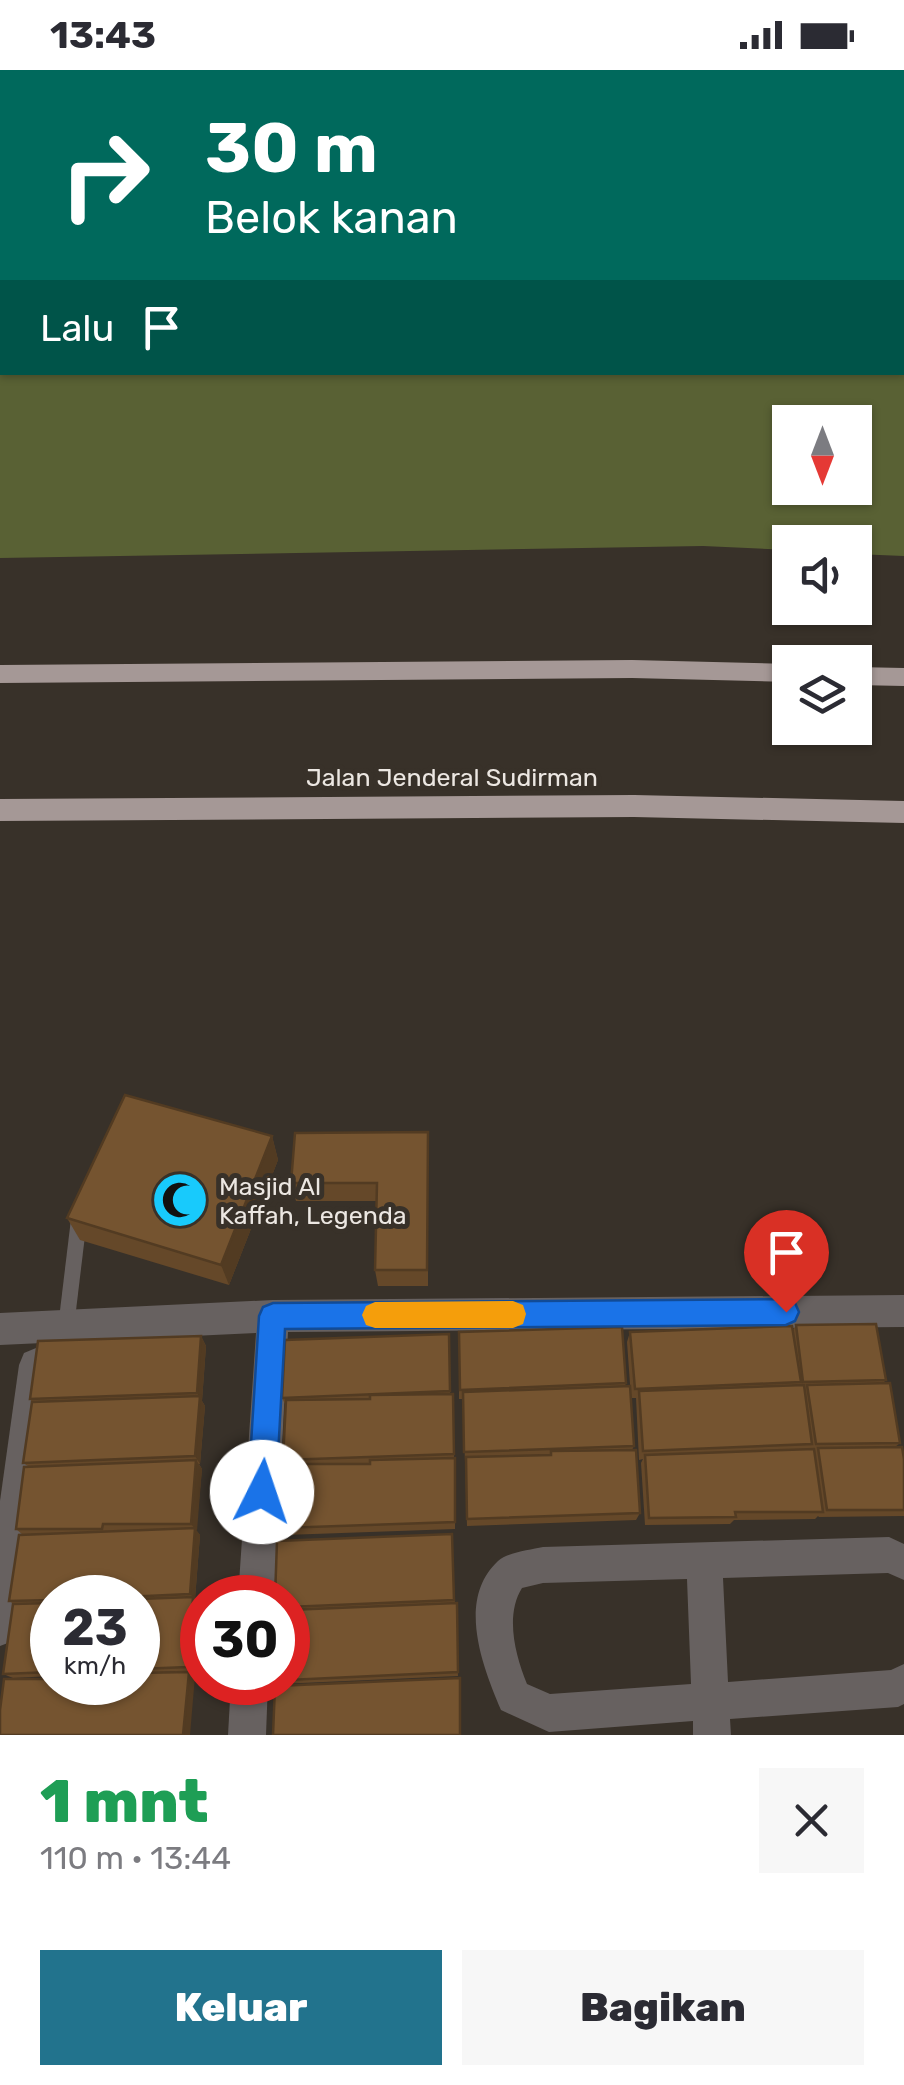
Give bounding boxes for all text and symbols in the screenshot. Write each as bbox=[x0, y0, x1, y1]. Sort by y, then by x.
text: 13:43 bbox=[50, 12, 156, 58]
text: 30 m bbox=[205, 107, 378, 190]
icon: right bbox=[40, 110, 170, 240]
text: Belok kanan bbox=[205, 191, 458, 244]
icon: arrive bbox=[134, 300, 189, 355]
text: Lalu bbox=[40, 305, 114, 351]
north arrow bbox=[772, 405, 872, 505]
map controls bbox=[772, 405, 872, 745]
button: sound bbox=[772, 525, 872, 625]
button: layers bbox=[772, 645, 872, 745]
street label: Jalan Jenderal Sudirman bbox=[306, 763, 598, 792]
mosque icon: Masjid Al Kaffah, Legenda bbox=[150, 1170, 210, 1230]
place label: Masjid Al Kaffah, Legenda bbox=[219, 1172, 407, 1230]
pin bbox=[744, 1210, 829, 1313]
icon: arrive bbox=[759, 1225, 814, 1280]
position arrow bbox=[210, 1440, 314, 1544]
speed limit sign: 30 bbox=[180, 1575, 310, 1705]
text: 23 bbox=[62, 1598, 128, 1658]
text: km/h bbox=[64, 1651, 126, 1680]
text: 1 mnt bbox=[40, 1766, 208, 1837]
button: close bbox=[759, 1768, 864, 1873]
text: 110 m · 13:44 bbox=[40, 1839, 231, 1877]
button: Keluar bbox=[40, 1950, 442, 2065]
button: Bagikan bbox=[462, 1950, 864, 2065]

